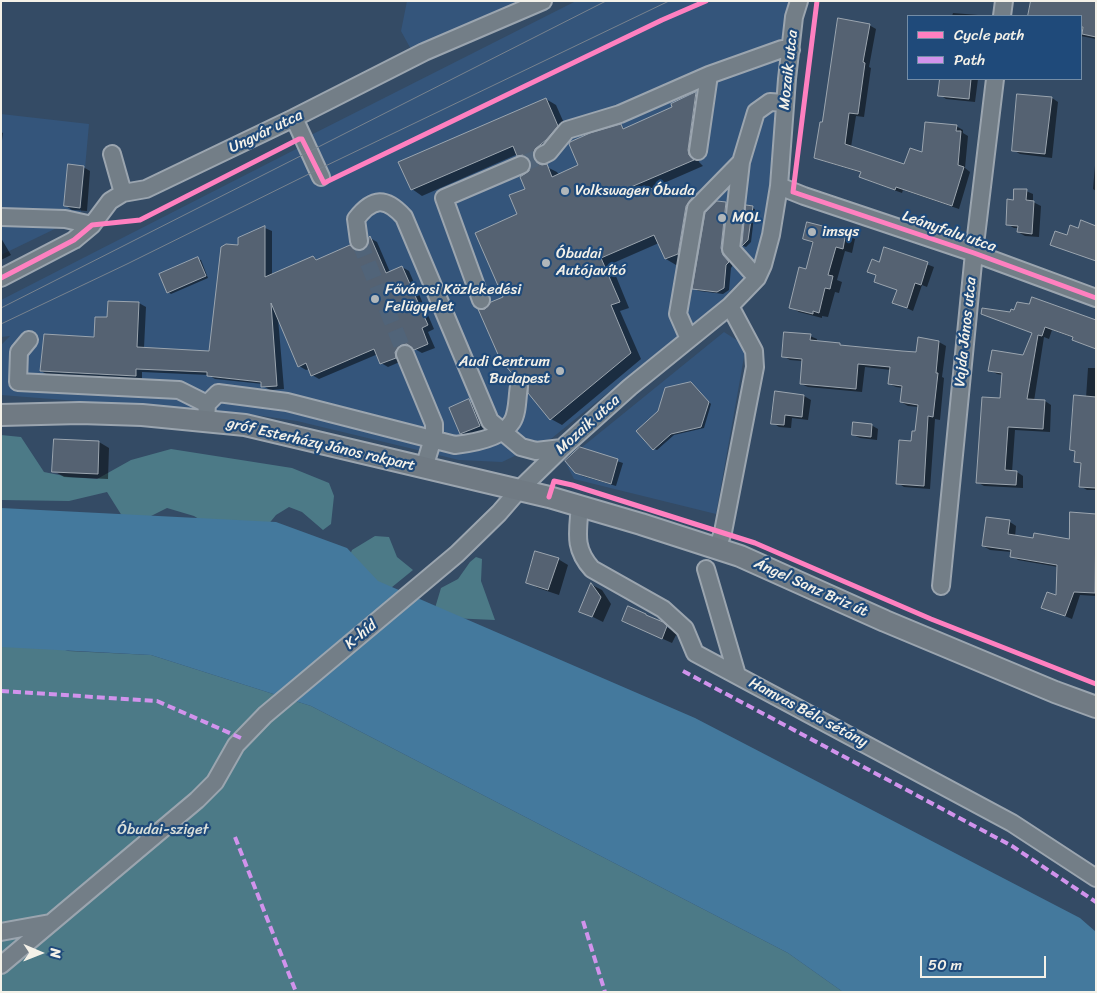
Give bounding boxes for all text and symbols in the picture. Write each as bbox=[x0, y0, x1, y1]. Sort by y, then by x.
legend bbox=[907, 15, 1082, 80]
text: Cycle path bbox=[954, 22, 1024, 48]
street label: Mozaik utca bbox=[776, 29, 802, 111]
text: Path bbox=[954, 47, 985, 73]
street label: Ungvár utca bbox=[226, 106, 306, 158]
place label: Volkswagen Óbuda bbox=[575, 182, 695, 200]
marker: Volkswagen Óbuda bbox=[559, 185, 571, 197]
street label: Leányfalu utca bbox=[900, 208, 998, 256]
place label: MOL bbox=[732, 209, 761, 227]
marker: MOL bbox=[716, 212, 728, 224]
place label: imsys bbox=[822, 223, 859, 241]
marker: imsys bbox=[806, 226, 818, 238]
place label: Óbudai Autójavító bbox=[556, 245, 626, 280]
marker: Óbudai Autójavító bbox=[540, 257, 552, 269]
street label: Vajda János utca bbox=[951, 276, 981, 388]
place label: Fővárosi Közlekedési Felügyelet bbox=[385, 281, 521, 316]
marker: Fővárosi Közlekedési Felügyelet bbox=[369, 293, 381, 305]
place label: Audi Centrum Budapest bbox=[459, 353, 550, 388]
marker: Audi Centrum Budapest bbox=[554, 365, 566, 377]
street label: Mozaik utca bbox=[552, 392, 624, 458]
street label: gróf Esterházy János rakpart bbox=[225, 415, 417, 475]
street label: Ángel Sanz Briz út bbox=[751, 555, 871, 621]
street label: K-híd bbox=[341, 617, 381, 653]
street label: Hamvas Béla sétány bbox=[746, 674, 870, 752]
park label: Óbudai-sziget bbox=[117, 821, 209, 839]
north arrow bbox=[15, 928, 65, 978]
scale bar bbox=[922, 946, 1048, 978]
text: N bbox=[43, 948, 68, 958]
text: 50 m bbox=[928, 952, 962, 978]

